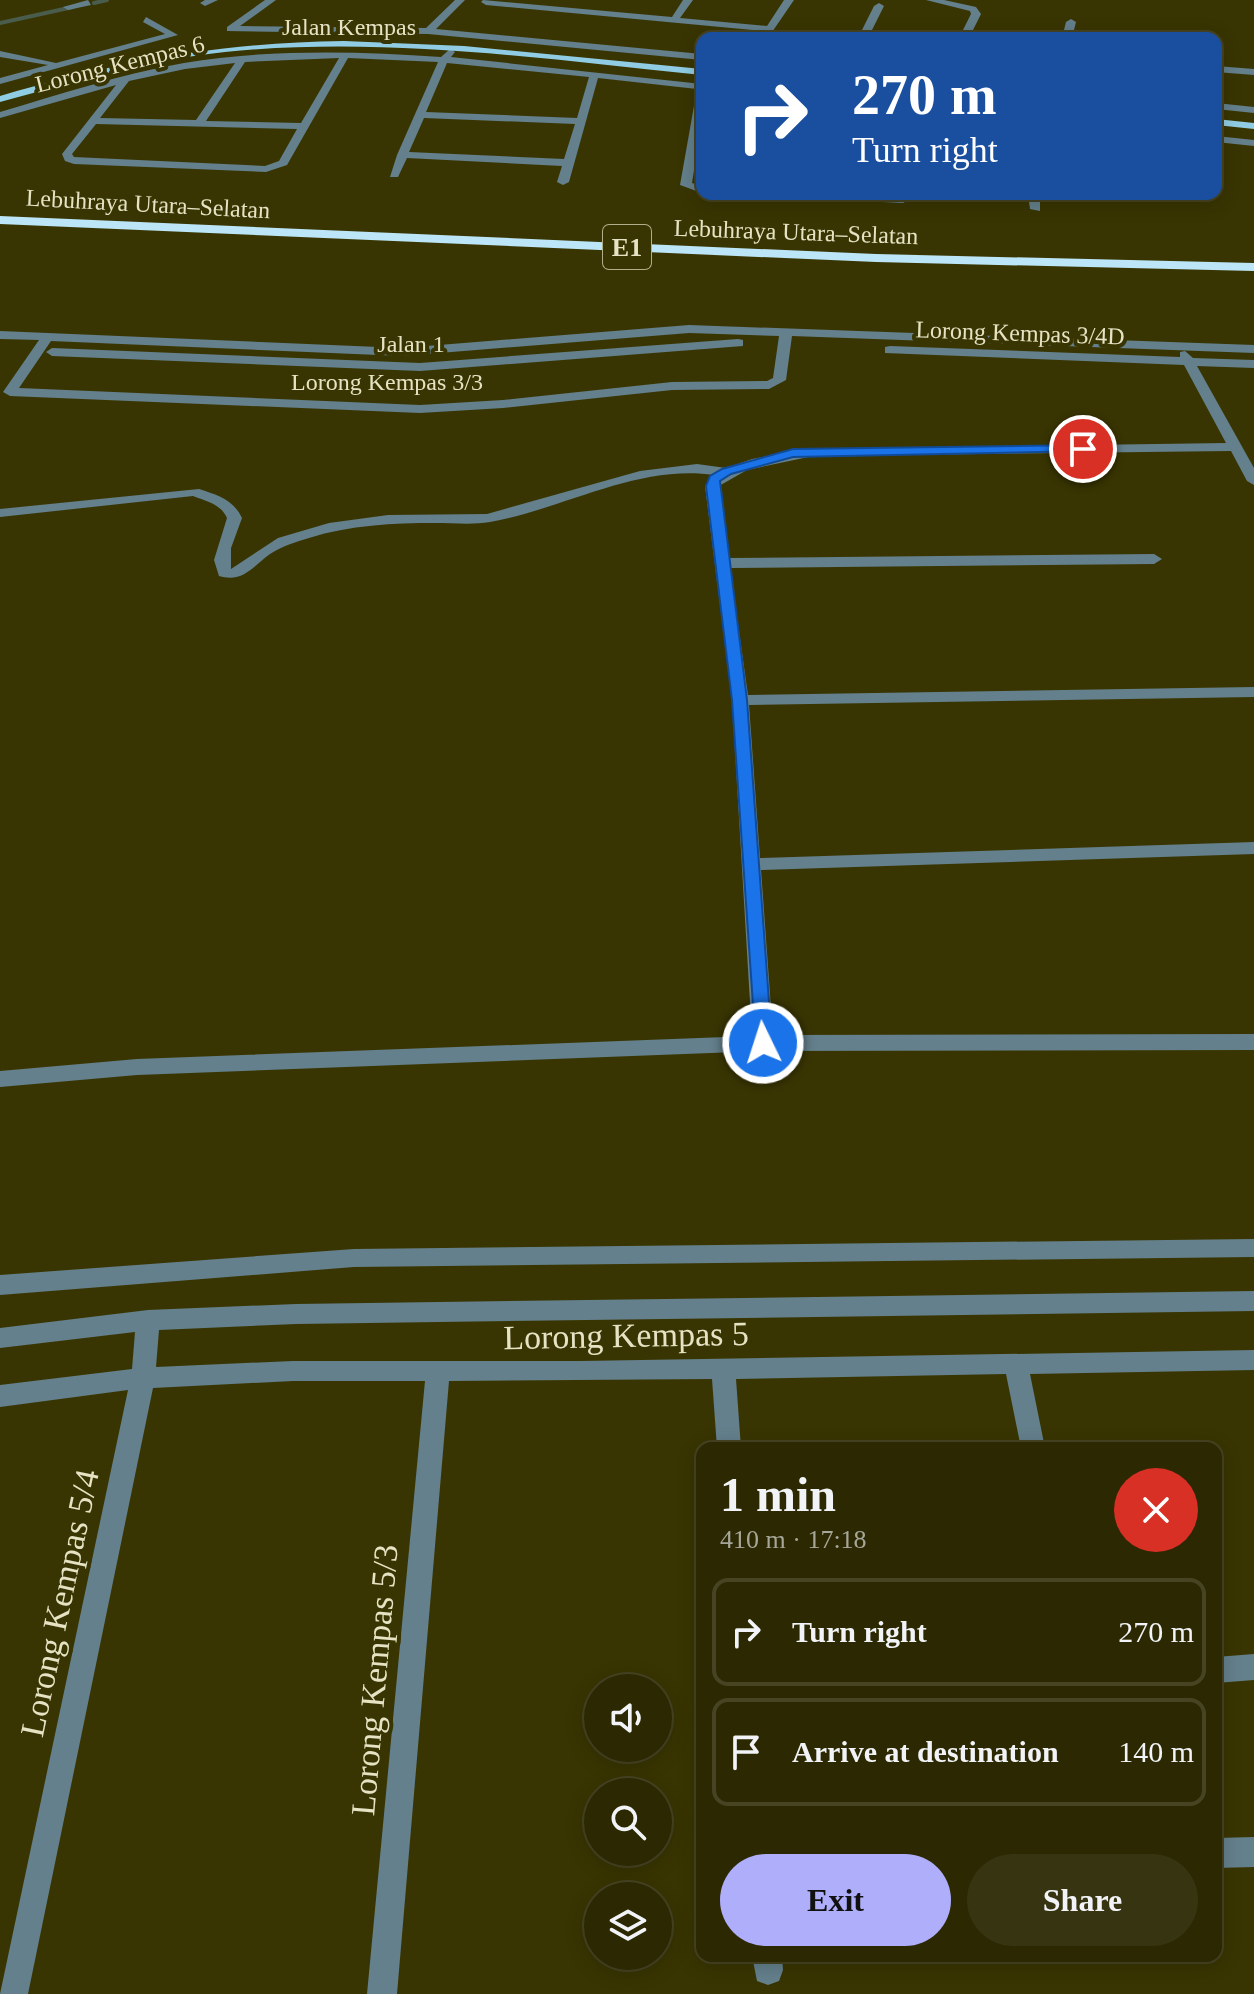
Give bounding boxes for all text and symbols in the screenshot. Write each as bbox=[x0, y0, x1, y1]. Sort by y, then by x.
street label: Jalan Kempas bbox=[282, 14, 416, 40]
street label: Lorong Kempas 6 bbox=[33, 30, 207, 98]
icon: right bbox=[720, 64, 824, 168]
text: 270 m bbox=[852, 64, 997, 126]
text: Turn right bbox=[852, 130, 998, 170]
street label: Lebuhraya Utara–Selatan bbox=[25, 185, 271, 223]
street label: Lebuhraya Utara–Selatan bbox=[673, 215, 919, 249]
road number: E1 bbox=[603, 225, 651, 269]
street label: Lorong Kempas 3/4D bbox=[915, 316, 1125, 350]
street label: Jalan 1 bbox=[377, 331, 445, 357]
street label: Lorong Kempas 3/3 bbox=[291, 369, 483, 395]
pin bbox=[1049, 415, 1117, 483]
icon: arrive bbox=[1061, 427, 1105, 471]
position arrow bbox=[721, 1001, 805, 1085]
street label: Lorong Kempas 5 bbox=[503, 1315, 749, 1356]
street label: Lorong Kempas 5/4 bbox=[13, 1466, 106, 1740]
text: 1 min bbox=[720, 1468, 836, 1521]
button: close bbox=[1114, 1468, 1198, 1552]
text: 410 m · 17:18 bbox=[720, 1525, 867, 1554]
street label: Lorong Kempas 5/3 bbox=[344, 1543, 405, 1817]
icon: right bbox=[724, 1610, 768, 1654]
text: Turn right bbox=[792, 1615, 927, 1648]
text: 270 m bbox=[1118, 1615, 1194, 1648]
map controls bbox=[584, 1674, 672, 1970]
button: sound bbox=[584, 1674, 672, 1762]
icon: arrive bbox=[724, 1730, 768, 1774]
text: Arrive at destination bbox=[792, 1735, 1059, 1768]
text: 140 m bbox=[1118, 1735, 1194, 1768]
button: search bbox=[584, 1778, 672, 1866]
button: Exit bbox=[720, 1854, 951, 1946]
button: Share bbox=[967, 1854, 1198, 1946]
button: layers bbox=[584, 1882, 672, 1970]

